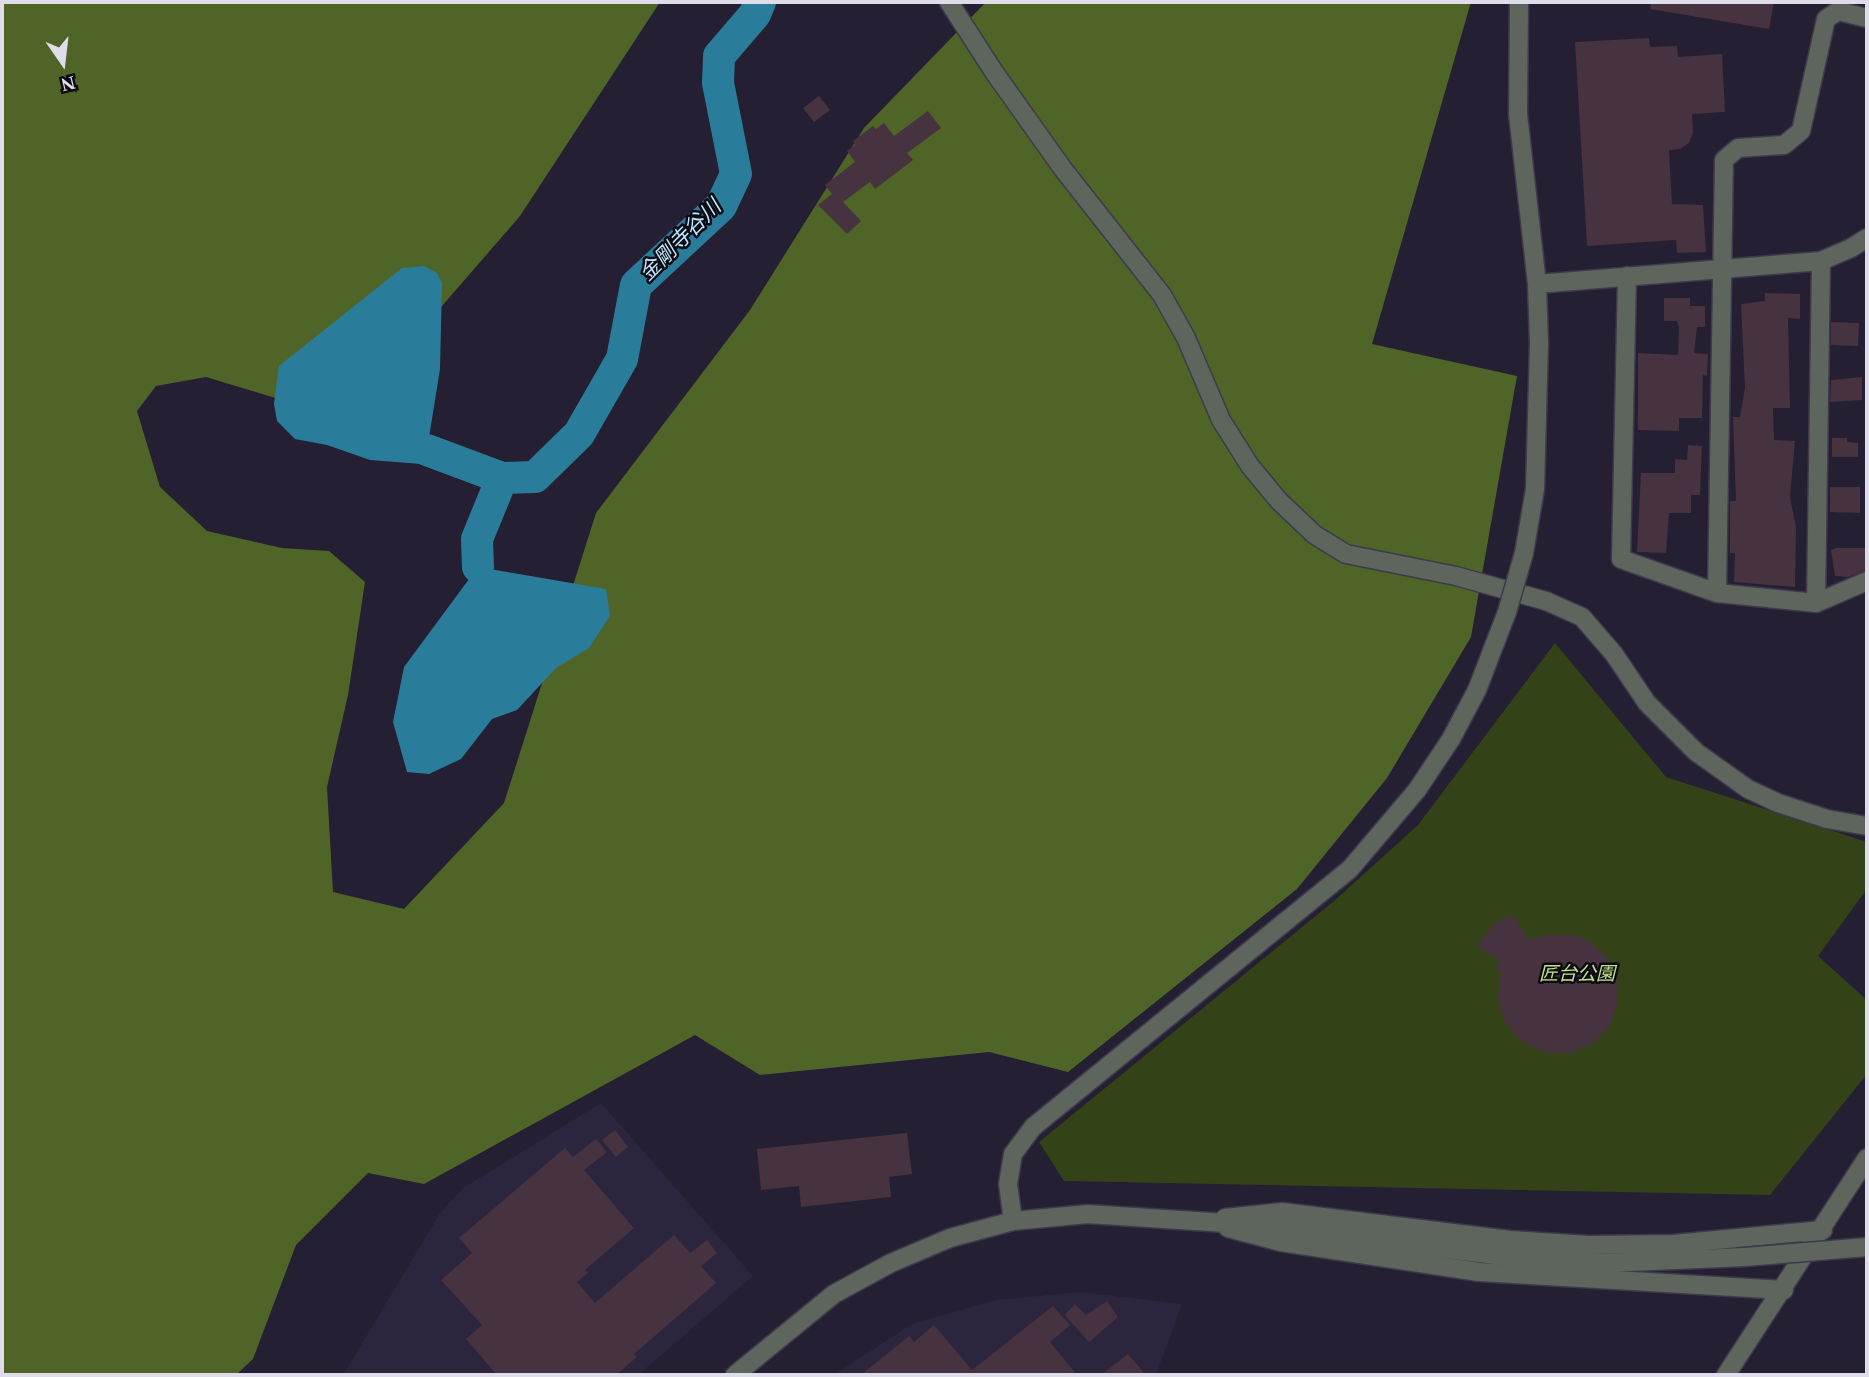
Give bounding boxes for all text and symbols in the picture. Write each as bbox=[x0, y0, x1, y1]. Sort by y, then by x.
north arrow bbox=[28, 28, 98, 98]
text: N bbox=[59, 72, 77, 96]
water label: 金剛寺谷川 bbox=[635, 195, 727, 287]
park label: 匠台公園 bbox=[1539, 964, 1615, 986]

